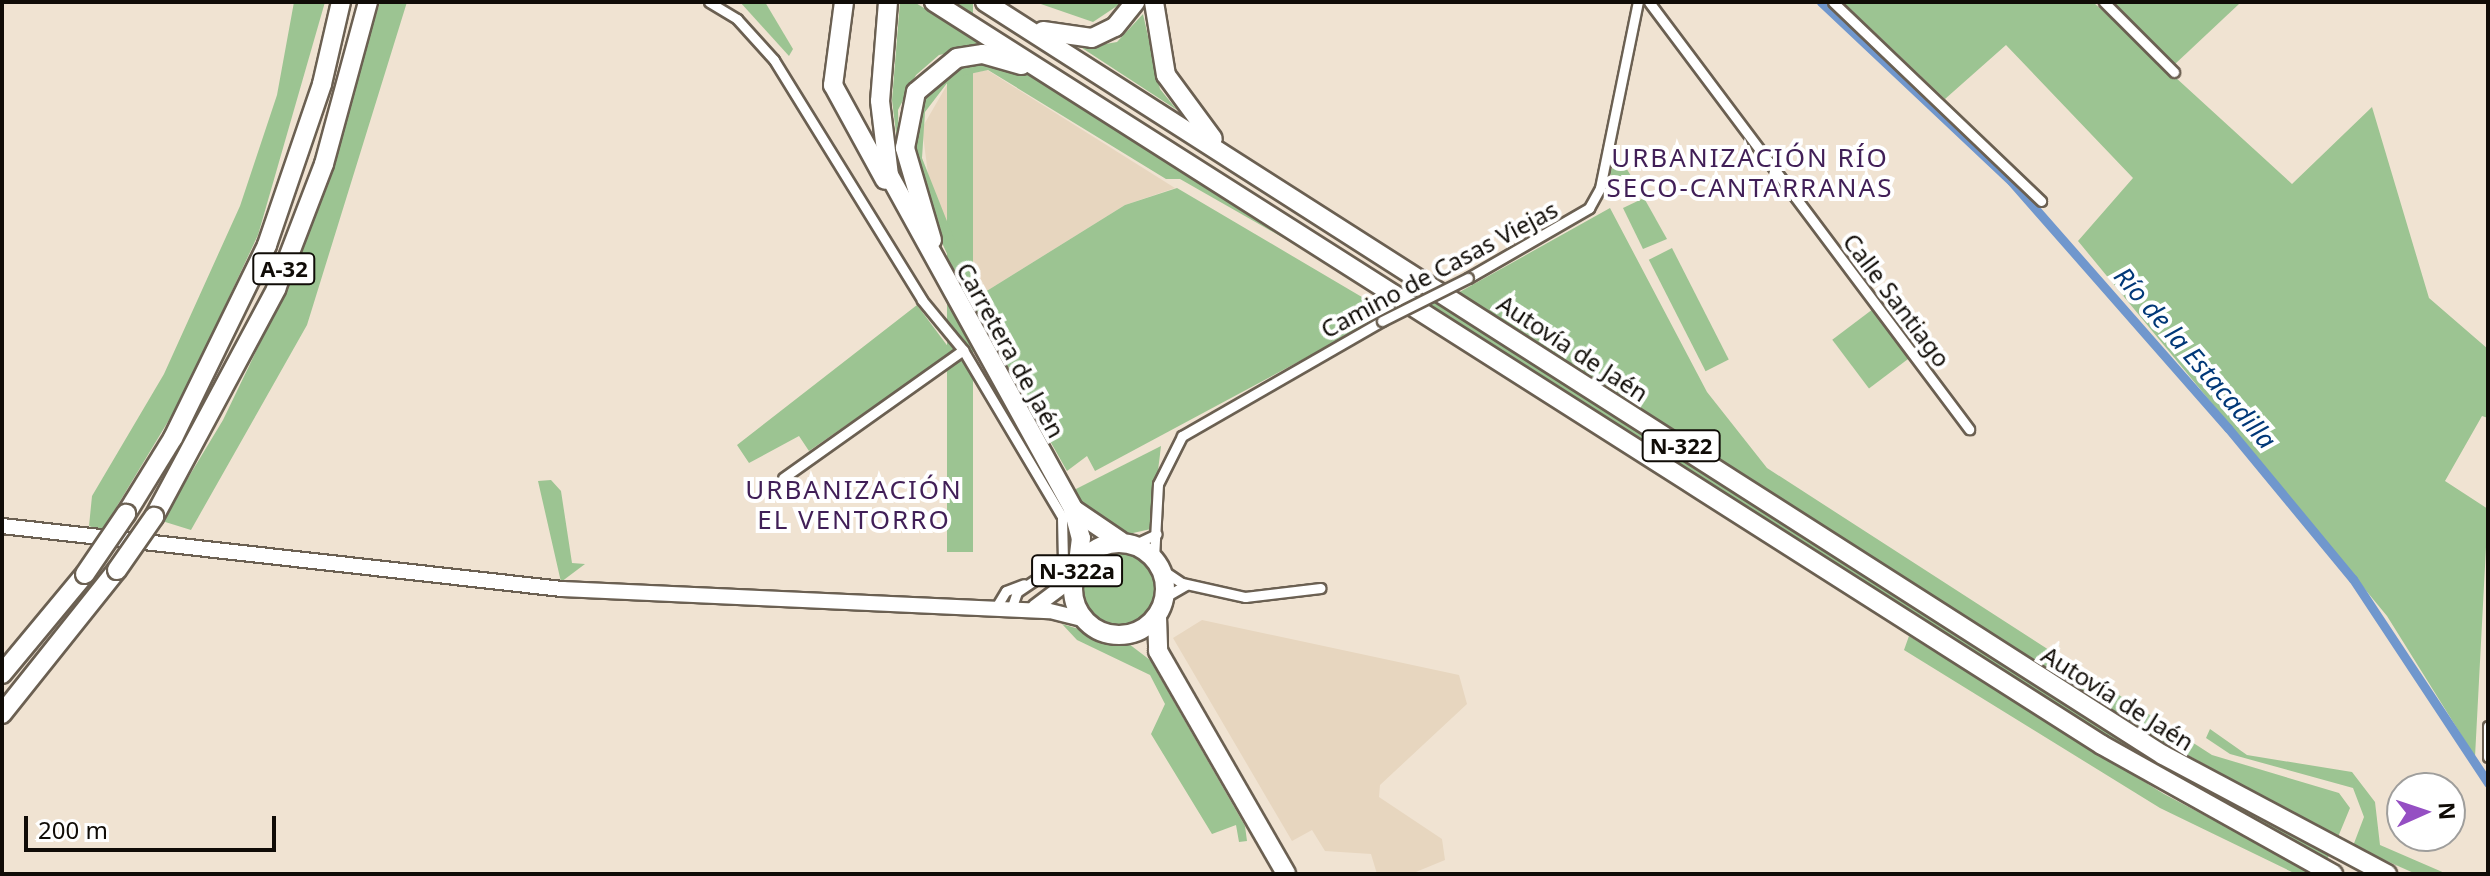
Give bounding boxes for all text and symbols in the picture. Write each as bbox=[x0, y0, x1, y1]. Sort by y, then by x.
district label: URBANIZACIÓN RÍO SECO-CANTARRANAS bbox=[1607, 142, 1893, 204]
street label: Camino de Casas Viejas bbox=[1316, 194, 1562, 344]
street label: Calle Santiago bbox=[1837, 227, 1957, 373]
road number: A-32 bbox=[252, 251, 316, 287]
street label: Carretera de Jaén bbox=[951, 257, 1071, 443]
water label: Río de la Estacadilla bbox=[2108, 261, 2282, 455]
street label: Autovía de Jaén bbox=[1492, 289, 1654, 407]
road number: N-322 bbox=[1641, 428, 1721, 464]
district label: URBANIZACIÓN EL VENTORRO bbox=[745, 474, 963, 536]
road number: N-322a bbox=[1031, 553, 1123, 589]
street label: Autovía de Jaén bbox=[2037, 640, 2199, 756]
north arrow bbox=[2386, 772, 2466, 852]
scale bar bbox=[28, 800, 280, 850]
text: N bbox=[2433, 801, 2463, 821]
text: 200 m bbox=[38, 813, 108, 846]

